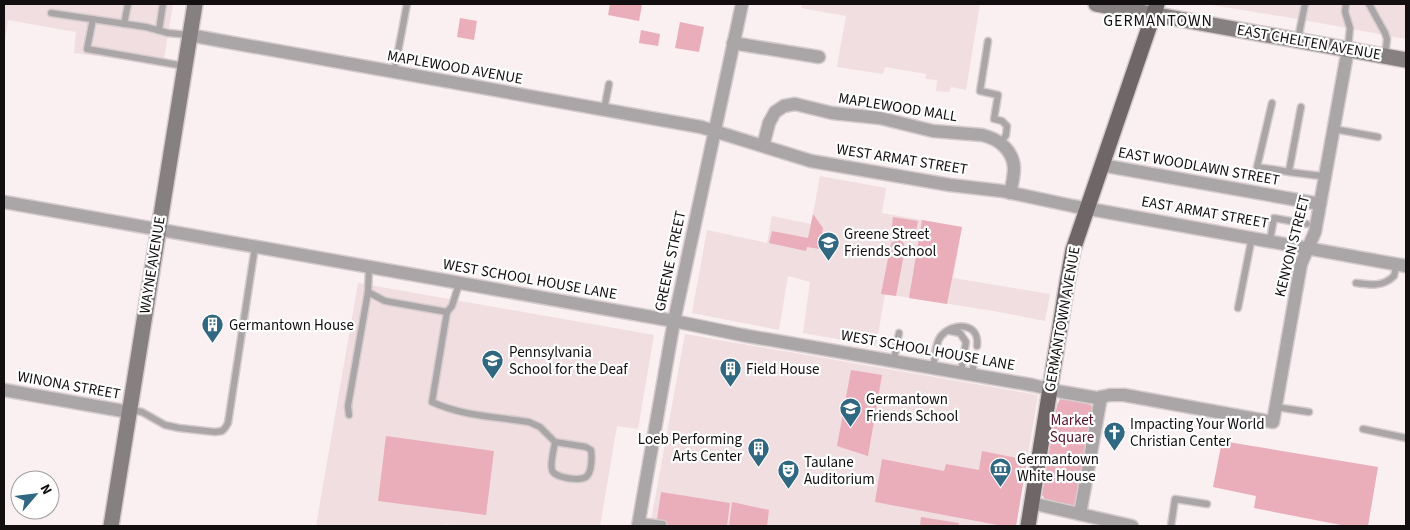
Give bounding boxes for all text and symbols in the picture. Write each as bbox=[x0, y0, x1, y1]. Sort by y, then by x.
district label: GERMANTOWN bbox=[1103, 10, 1213, 32]
street label: EAST CHELTEN AVENUE bbox=[1235, 19, 1383, 66]
street label: MAPLEWOOD AVENUE bbox=[385, 45, 524, 90]
street label: MAPLEWOOD MALL bbox=[837, 88, 959, 127]
street label: WEST ARMAT STREET bbox=[835, 139, 969, 180]
street label: EAST WOODLAWN STREET bbox=[1116, 142, 1281, 191]
street label: EAST ARMAT STREET bbox=[1140, 191, 1270, 234]
street label: KENYON STREET bbox=[1270, 193, 1315, 299]
street label: GREENE STREET bbox=[650, 209, 691, 313]
street label: WAYNE AVENUE bbox=[134, 215, 171, 315]
place label: Greene Street Friends School bbox=[844, 224, 937, 262]
school or university icon: Greene Street Friends School bbox=[816, 231, 840, 262]
street label: GERMANTOWN AVENUE bbox=[1039, 245, 1086, 393]
street label: WEST SCHOOL HOUSE LANE bbox=[441, 254, 619, 305]
building icon: Germantown House bbox=[201, 313, 225, 344]
place label: Germantown House bbox=[229, 315, 354, 336]
street label: WEST SCHOOL HOUSE LANE bbox=[839, 325, 1017, 376]
place label: Pennsylvania School for the Deaf bbox=[509, 342, 628, 380]
school or university icon: Pennsylvania School for the Deaf bbox=[481, 349, 505, 380]
building icon: Field House bbox=[718, 357, 742, 388]
place label: Field House bbox=[746, 359, 820, 380]
street label: WINONA STREET bbox=[16, 366, 122, 405]
place label: Germantown Friends School bbox=[866, 389, 959, 427]
school or university icon: Germantown Friends School bbox=[838, 396, 862, 427]
park label: Market Square bbox=[1050, 410, 1094, 448]
place label: Impacting Your World Christian Center bbox=[1130, 414, 1265, 452]
church icon: Impacting Your World Christian Center bbox=[1102, 421, 1126, 452]
place label: Loeb Performing Arts Center bbox=[638, 429, 743, 467]
building icon: Loeb Performing Arts Center bbox=[746, 436, 770, 467]
place label: Germantown White House bbox=[1017, 449, 1099, 487]
place label: Taulane Auditorium bbox=[804, 452, 875, 490]
museum icon: Germantown White House bbox=[989, 456, 1013, 487]
theatre icon: Taulane Auditorium bbox=[776, 459, 800, 490]
north arrow bbox=[10, 470, 60, 520]
text: N bbox=[35, 481, 57, 498]

